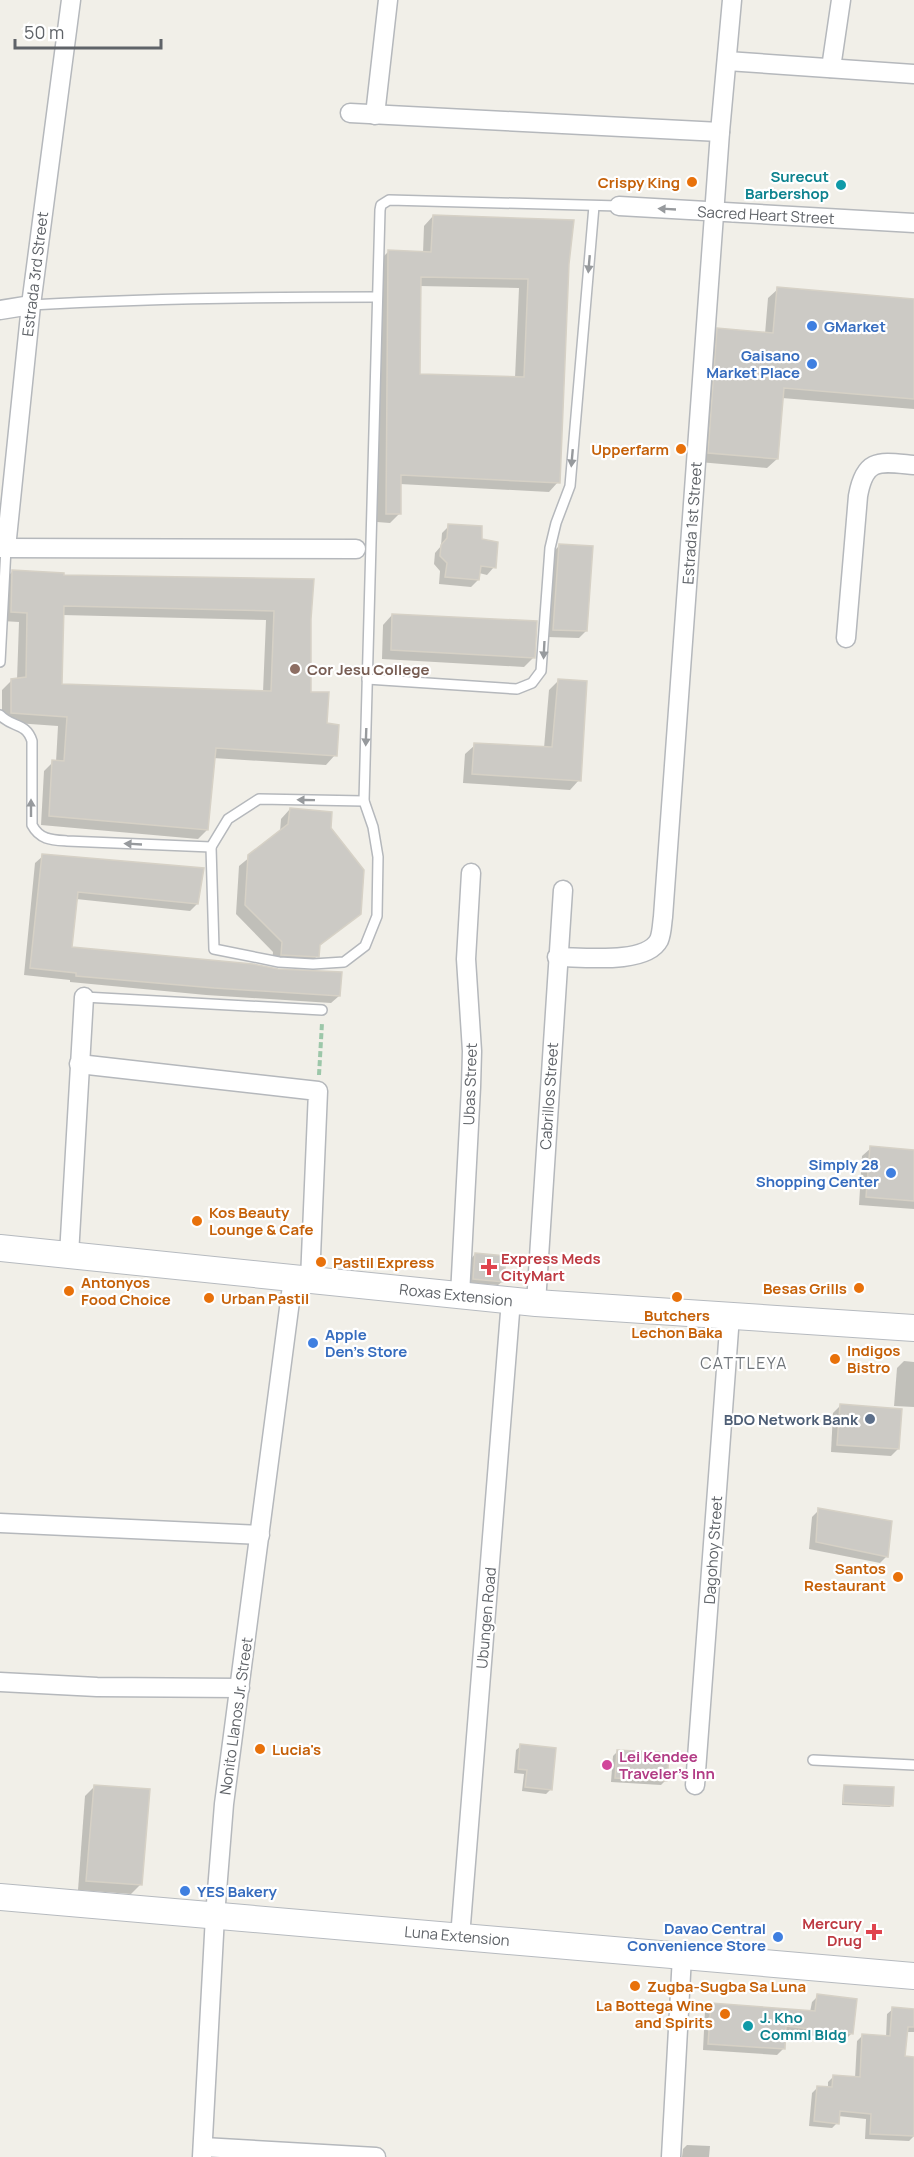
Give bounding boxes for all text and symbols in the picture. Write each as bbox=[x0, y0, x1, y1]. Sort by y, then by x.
scale bar bbox=[15, 12, 160, 50]
text: 50 m bbox=[24, 20, 64, 44]
place label: Surecut Barbershop bbox=[745, 166, 829, 204]
place label: Crispy King bbox=[598, 172, 680, 193]
marker: Crispy King bbox=[685, 175, 699, 189]
marker: Surecut Barbershop bbox=[834, 178, 848, 192]
street label: Sacred Heart Street bbox=[697, 201, 835, 229]
one-way arrow bbox=[657, 204, 676, 214]
street label: Estrada 3rd Street bbox=[17, 210, 53, 338]
one-way arrow bbox=[584, 255, 594, 274]
place label: GMarket bbox=[824, 316, 886, 337]
marker: GMarket bbox=[805, 319, 819, 333]
place label: Gaisano Market Place bbox=[706, 345, 800, 383]
marker: Gaisano Market Place bbox=[805, 357, 819, 371]
place label: Upperfarm bbox=[591, 439, 669, 460]
marker: Upperfarm bbox=[674, 442, 688, 456]
one-way arrow bbox=[568, 449, 577, 468]
street label: Estrada 1st Street bbox=[677, 461, 707, 585]
one-way arrow bbox=[539, 640, 548, 659]
place label: Cor Jesu College bbox=[307, 659, 429, 680]
marker: Cor Jesu College bbox=[288, 662, 302, 676]
one-way arrow bbox=[361, 728, 371, 747]
one-way arrow bbox=[296, 795, 315, 805]
one-way arrow bbox=[26, 799, 36, 818]
one-way arrow bbox=[123, 839, 142, 848]
street label: Ubas Street bbox=[458, 1042, 482, 1126]
street label: Cabrillos Street bbox=[535, 1042, 563, 1150]
place label: Simply 28 Shopping Center bbox=[756, 1154, 879, 1192]
marker: Simply 28 Shopping Center bbox=[884, 1166, 898, 1180]
place label: Kos Beauty Lounge & Cafe bbox=[209, 1202, 313, 1240]
marker: Kos Beauty Lounge & Cafe bbox=[190, 1214, 204, 1228]
place label: Express Meds CityMart bbox=[501, 1248, 601, 1286]
place label: Pastil Express bbox=[333, 1252, 434, 1273]
marker: Pastil Express bbox=[314, 1255, 328, 1269]
marker: Express Meds CityMart bbox=[482, 1260, 496, 1274]
place label: Antonyos Food Choice bbox=[81, 1272, 171, 1310]
place label: Besas Grills bbox=[763, 1278, 847, 1299]
street label: Roxas Extension bbox=[398, 1279, 514, 1311]
marker: Besas Grills bbox=[852, 1281, 866, 1295]
marker: Antonyos Food Choice bbox=[62, 1284, 76, 1298]
place label: Urban Pastil bbox=[221, 1288, 309, 1309]
marker: Butchers Lechon Baka bbox=[670, 1290, 684, 1304]
marker: Urban Pastil bbox=[202, 1291, 216, 1305]
place label: Butchers Lechon Baka bbox=[631, 1305, 723, 1343]
place label: Apple Den's Store bbox=[325, 1324, 407, 1362]
marker: Apple Den's Store bbox=[306, 1336, 320, 1350]
place label: Indigos Bistro bbox=[847, 1340, 900, 1378]
district label: CATTLEYA bbox=[700, 1352, 788, 1374]
marker: Indigos Bistro bbox=[828, 1352, 842, 1366]
place label: BDO Network Bank bbox=[724, 1409, 859, 1430]
marker: BDO Network Bank bbox=[863, 1412, 877, 1426]
street label: Dagohoy Street bbox=[699, 1495, 727, 1605]
place label: Santos Restaurant bbox=[804, 1558, 886, 1596]
street label: Ubungen Road bbox=[471, 1566, 501, 1670]
marker: Santos Restaurant bbox=[891, 1570, 905, 1584]
street label: Nonito Llanos Jr. Street bbox=[215, 1636, 257, 1796]
place label: Lucia's bbox=[272, 1739, 321, 1760]
marker: Lucia's bbox=[253, 1742, 267, 1756]
place label: Lei Kendee Traveler's Inn bbox=[619, 1746, 715, 1784]
marker: Lei Kendee Traveler's Inn bbox=[600, 1758, 614, 1772]
place label: YES Bakery bbox=[197, 1881, 277, 1902]
marker: YES Bakery bbox=[178, 1884, 192, 1898]
place label: Mercury Drug bbox=[802, 1913, 863, 1951]
place label: Davao Central Convenience Store bbox=[627, 1918, 766, 1956]
street label: Luna Extension bbox=[403, 1921, 511, 1951]
marker: Mercury Drug bbox=[867, 1925, 881, 1939]
marker: Davao Central Convenience Store bbox=[771, 1930, 785, 1944]
place label: Zugba-Sugba Sa Luna bbox=[647, 1976, 806, 1997]
marker: Zugba-Sugba Sa Luna bbox=[628, 1979, 642, 1993]
place label: La Bottega Wine and Spirits bbox=[596, 1995, 713, 2033]
marker: La Bottega Wine and Spirits bbox=[718, 2007, 732, 2021]
place label: J. Kho Comml Bldg bbox=[760, 2007, 847, 2045]
marker: J. Kho Comml Bldg bbox=[741, 2019, 755, 2033]

